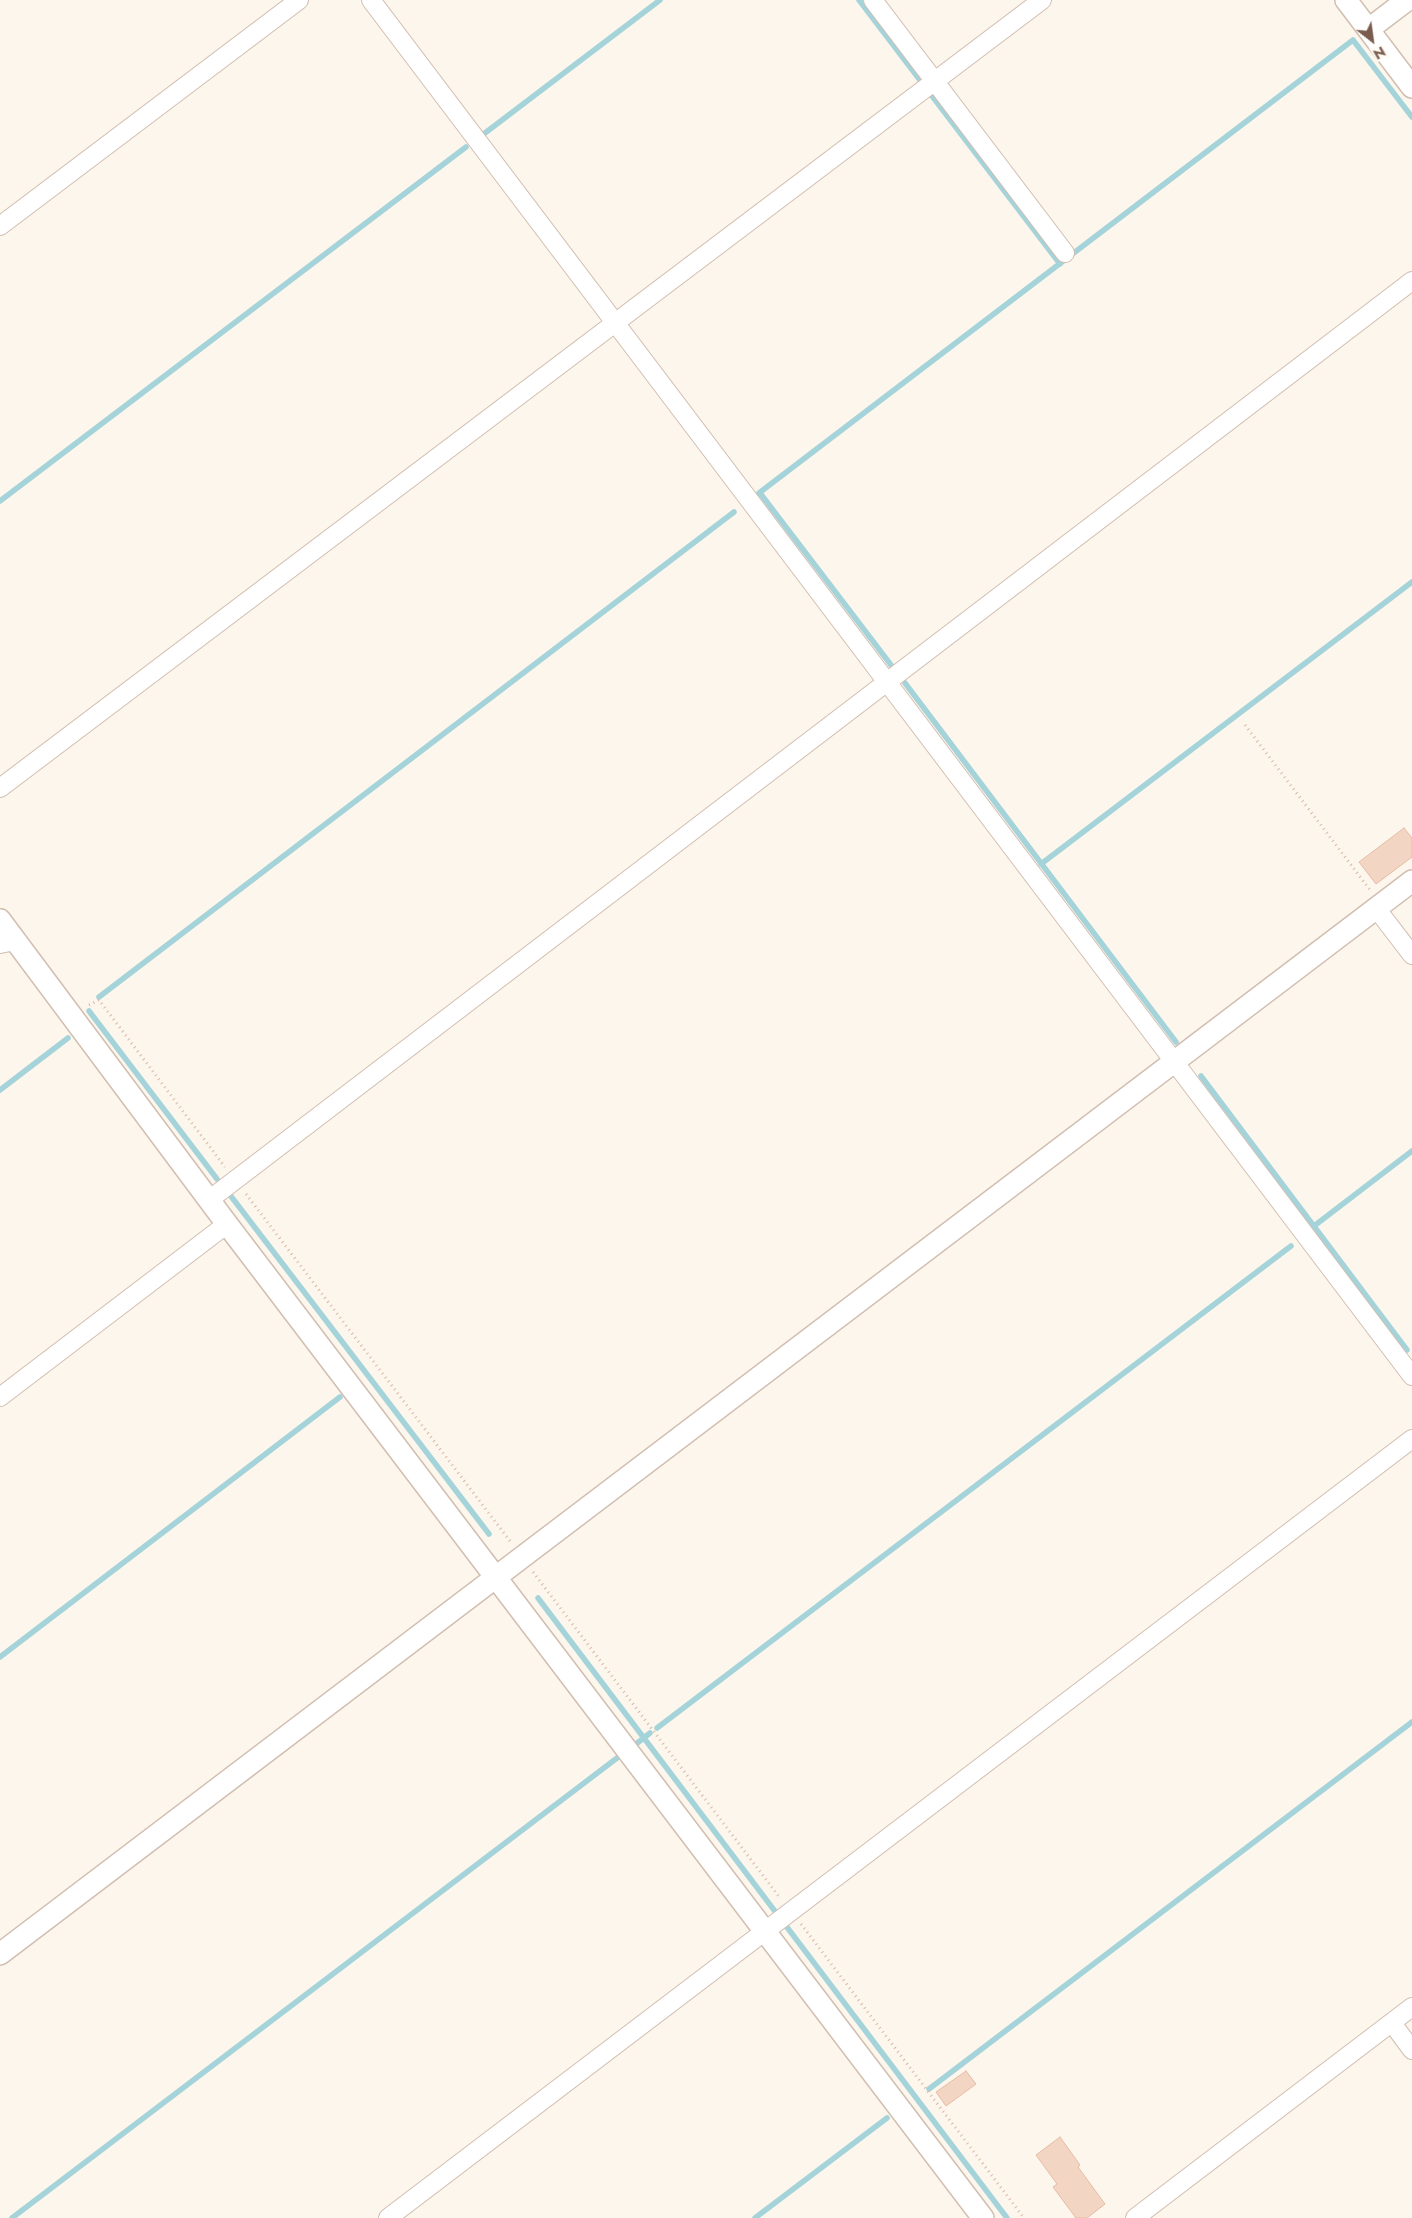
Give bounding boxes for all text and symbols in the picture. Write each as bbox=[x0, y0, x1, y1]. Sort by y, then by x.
north arrow bbox=[1347, 15, 1397, 65]
text: N bbox=[1370, 42, 1389, 64]

